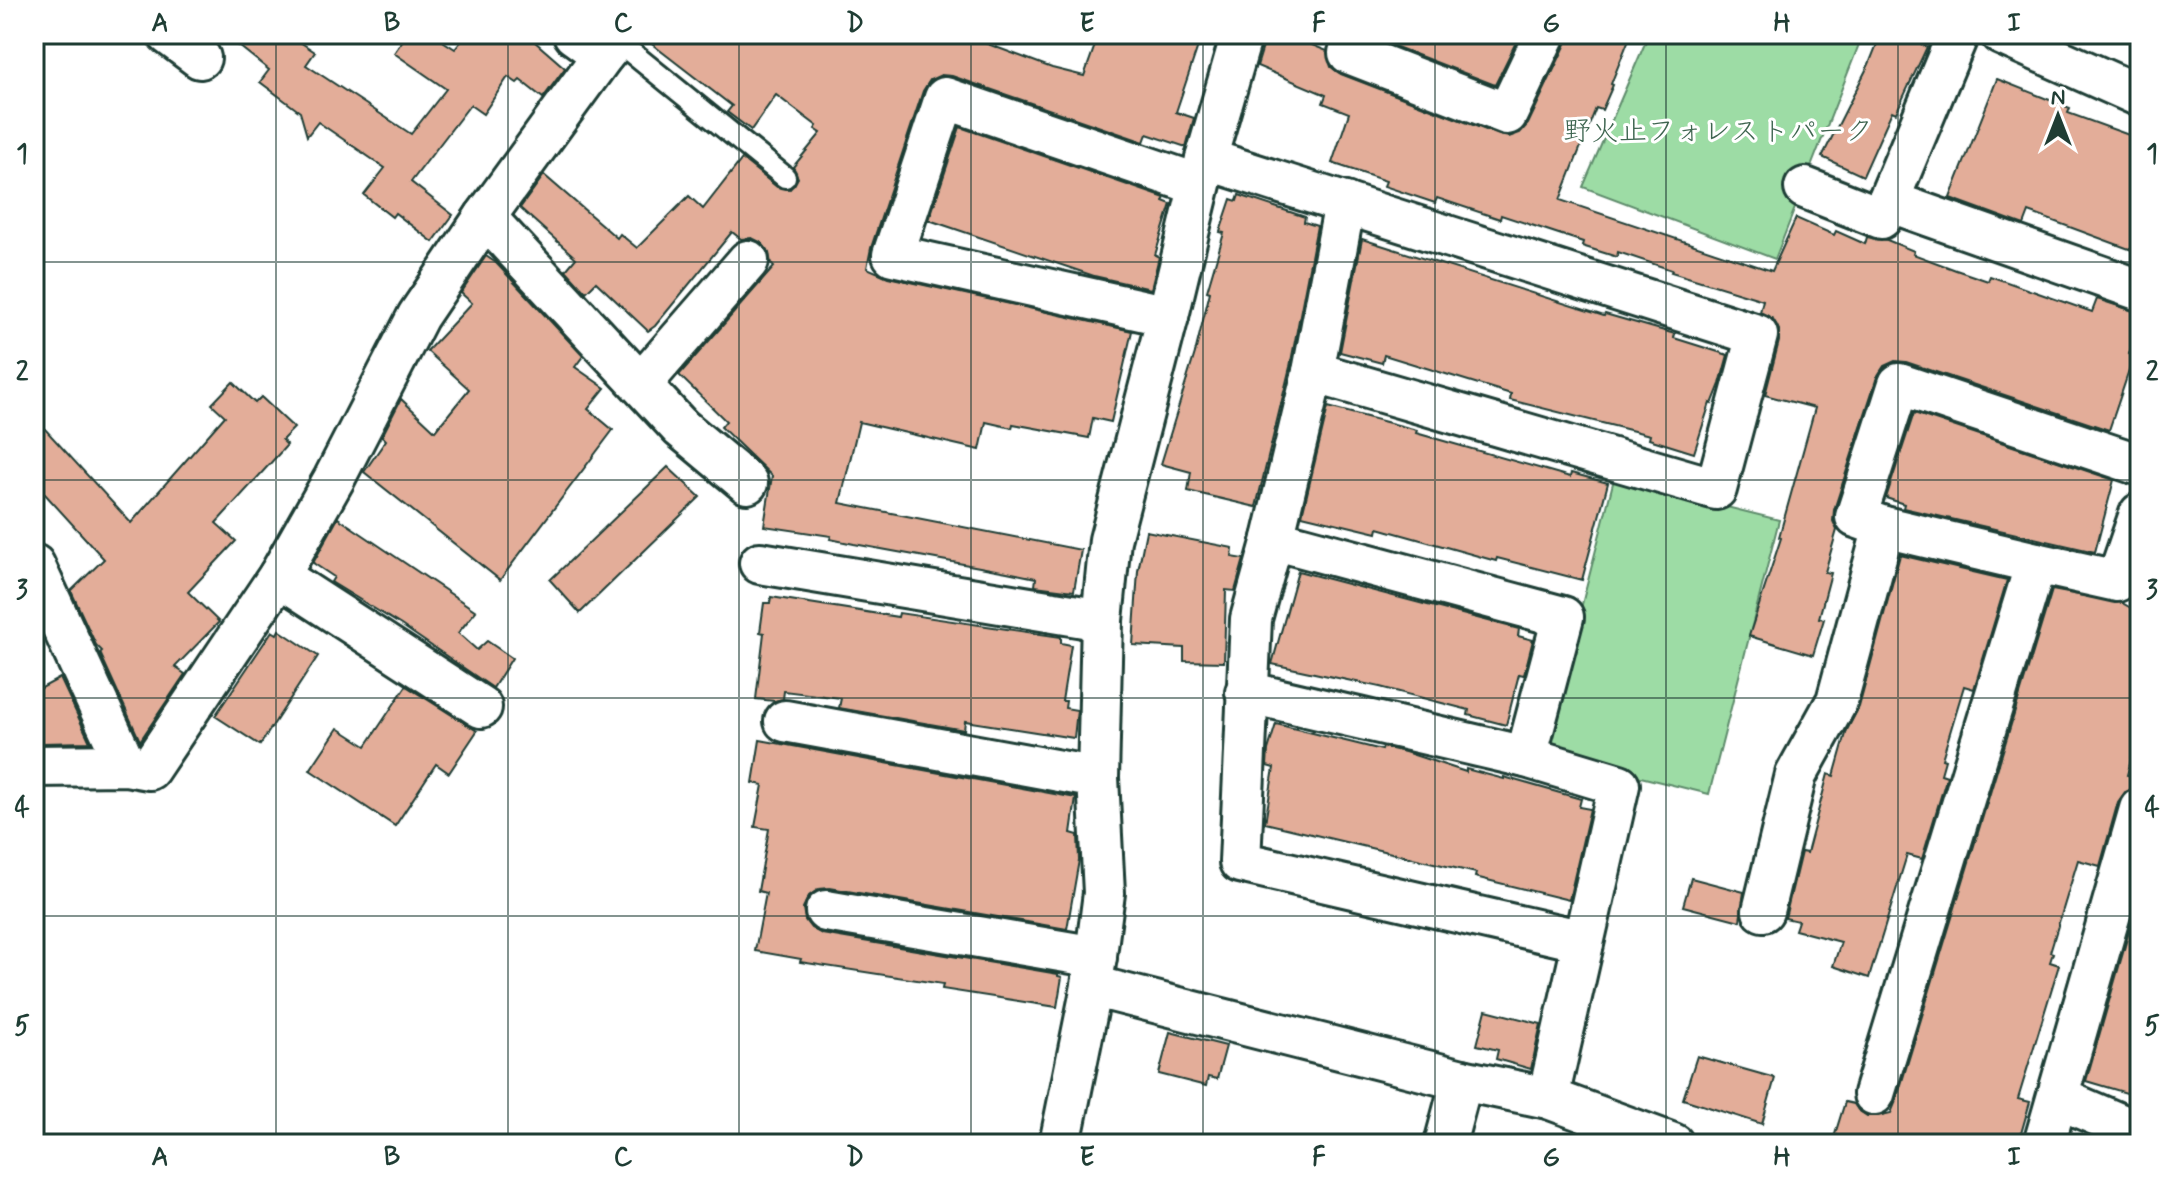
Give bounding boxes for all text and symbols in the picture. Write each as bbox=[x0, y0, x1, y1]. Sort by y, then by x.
text: A bbox=[151, 7, 169, 41]
text: B bbox=[384, 7, 400, 41]
text: C bbox=[614, 7, 633, 41]
text: D bbox=[846, 7, 864, 41]
text: E bbox=[1079, 7, 1095, 41]
text: F bbox=[1312, 7, 1326, 41]
text: G bbox=[1542, 7, 1560, 41]
text: H bbox=[1774, 7, 1791, 41]
text: I bbox=[2007, 7, 2021, 41]
north arrow bbox=[2018, 76, 2098, 156]
text: N bbox=[2051, 84, 2065, 112]
park label: 野火止フォレストパーク bbox=[1563, 114, 1873, 151]
text: 1 bbox=[16, 138, 28, 172]
text: 1 bbox=[2146, 138, 2158, 172]
text: 2 bbox=[16, 356, 29, 390]
text: 2 bbox=[2146, 356, 2159, 390]
text: 3 bbox=[16, 574, 28, 608]
text: 3 bbox=[2146, 574, 2158, 608]
text: 4 bbox=[14, 792, 30, 826]
text: 4 bbox=[2144, 792, 2160, 826]
text: 5 bbox=[14, 1010, 30, 1044]
text: 5 bbox=[2144, 1010, 2160, 1044]
text: A bbox=[151, 1141, 169, 1175]
text: B bbox=[384, 1141, 400, 1175]
text: C bbox=[614, 1141, 633, 1175]
text: D bbox=[846, 1141, 864, 1175]
text: E bbox=[1079, 1141, 1095, 1175]
text: F bbox=[1312, 1141, 1326, 1175]
text: G bbox=[1542, 1141, 1560, 1175]
text: H bbox=[1774, 1141, 1791, 1175]
text: I bbox=[2007, 1141, 2021, 1175]

